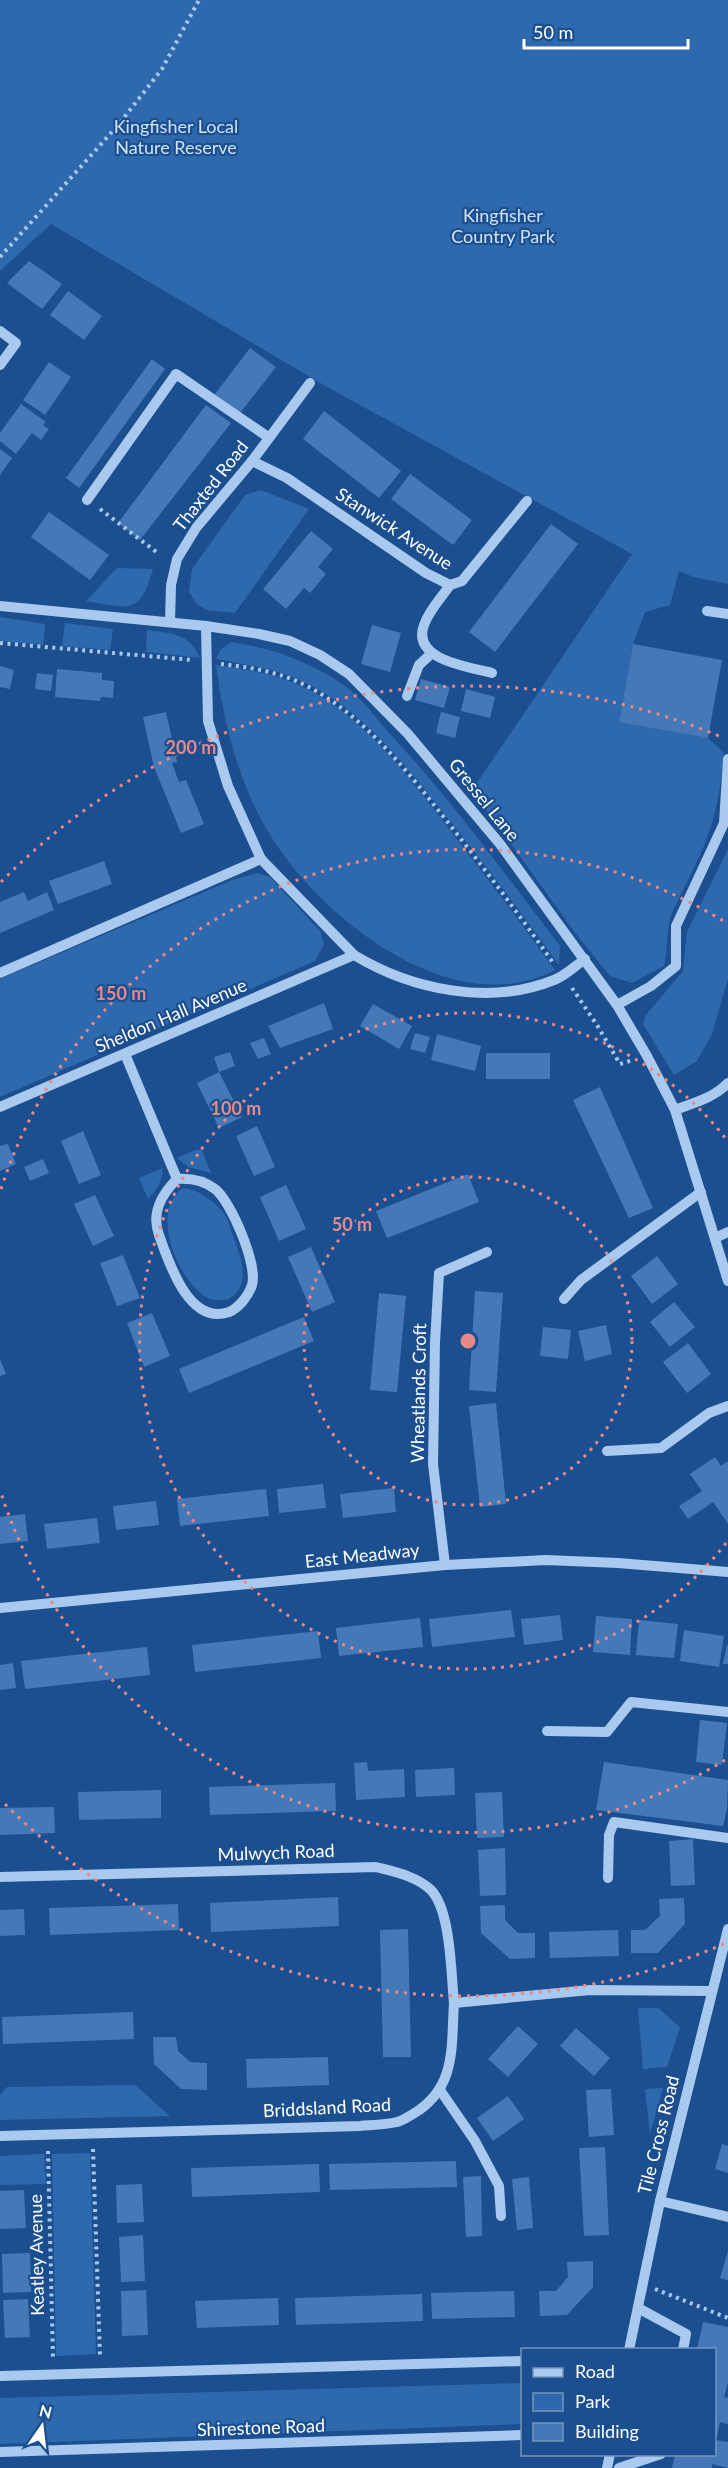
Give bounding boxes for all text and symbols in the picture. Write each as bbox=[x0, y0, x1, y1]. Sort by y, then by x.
scale bar bbox=[524, 12, 688, 50]
text: 50 m bbox=[533, 21, 573, 43]
park label: Kingfisher Local Nature Reserve bbox=[114, 115, 238, 158]
park label: Kingfisher Country Park bbox=[451, 204, 556, 247]
street label: Thaxted Road bbox=[168, 436, 252, 535]
street label: Stanwick Avenue bbox=[332, 482, 457, 574]
text: 200 m bbox=[166, 736, 216, 758]
street label: Gressel Lane bbox=[445, 753, 525, 845]
street label: Sheldon Hall Avenue bbox=[91, 973, 250, 1057]
text: 150 m bbox=[96, 982, 146, 1004]
text: 100 m bbox=[211, 1097, 261, 1119]
text: 50 m bbox=[332, 1213, 372, 1235]
street label: Wheatlands Croft bbox=[406, 1322, 430, 1463]
centre of rings bbox=[458, 1331, 478, 1351]
street label: East Meadway bbox=[304, 1538, 421, 1572]
street label: Mulwych Road bbox=[217, 1839, 335, 1865]
street label: Tile Cross Road bbox=[633, 2073, 683, 2196]
street label: Briddsland Road bbox=[262, 2093, 391, 2121]
street label: Keatley Avenue bbox=[24, 2194, 48, 2316]
legend bbox=[521, 2348, 716, 2456]
text: Road bbox=[575, 2360, 615, 2382]
text: Park bbox=[575, 2390, 611, 2412]
north arrow bbox=[12, 2396, 72, 2456]
text: N bbox=[37, 2400, 54, 2422]
street label: Shirestone Road bbox=[197, 2414, 325, 2440]
text: Building bbox=[575, 2420, 639, 2442]

